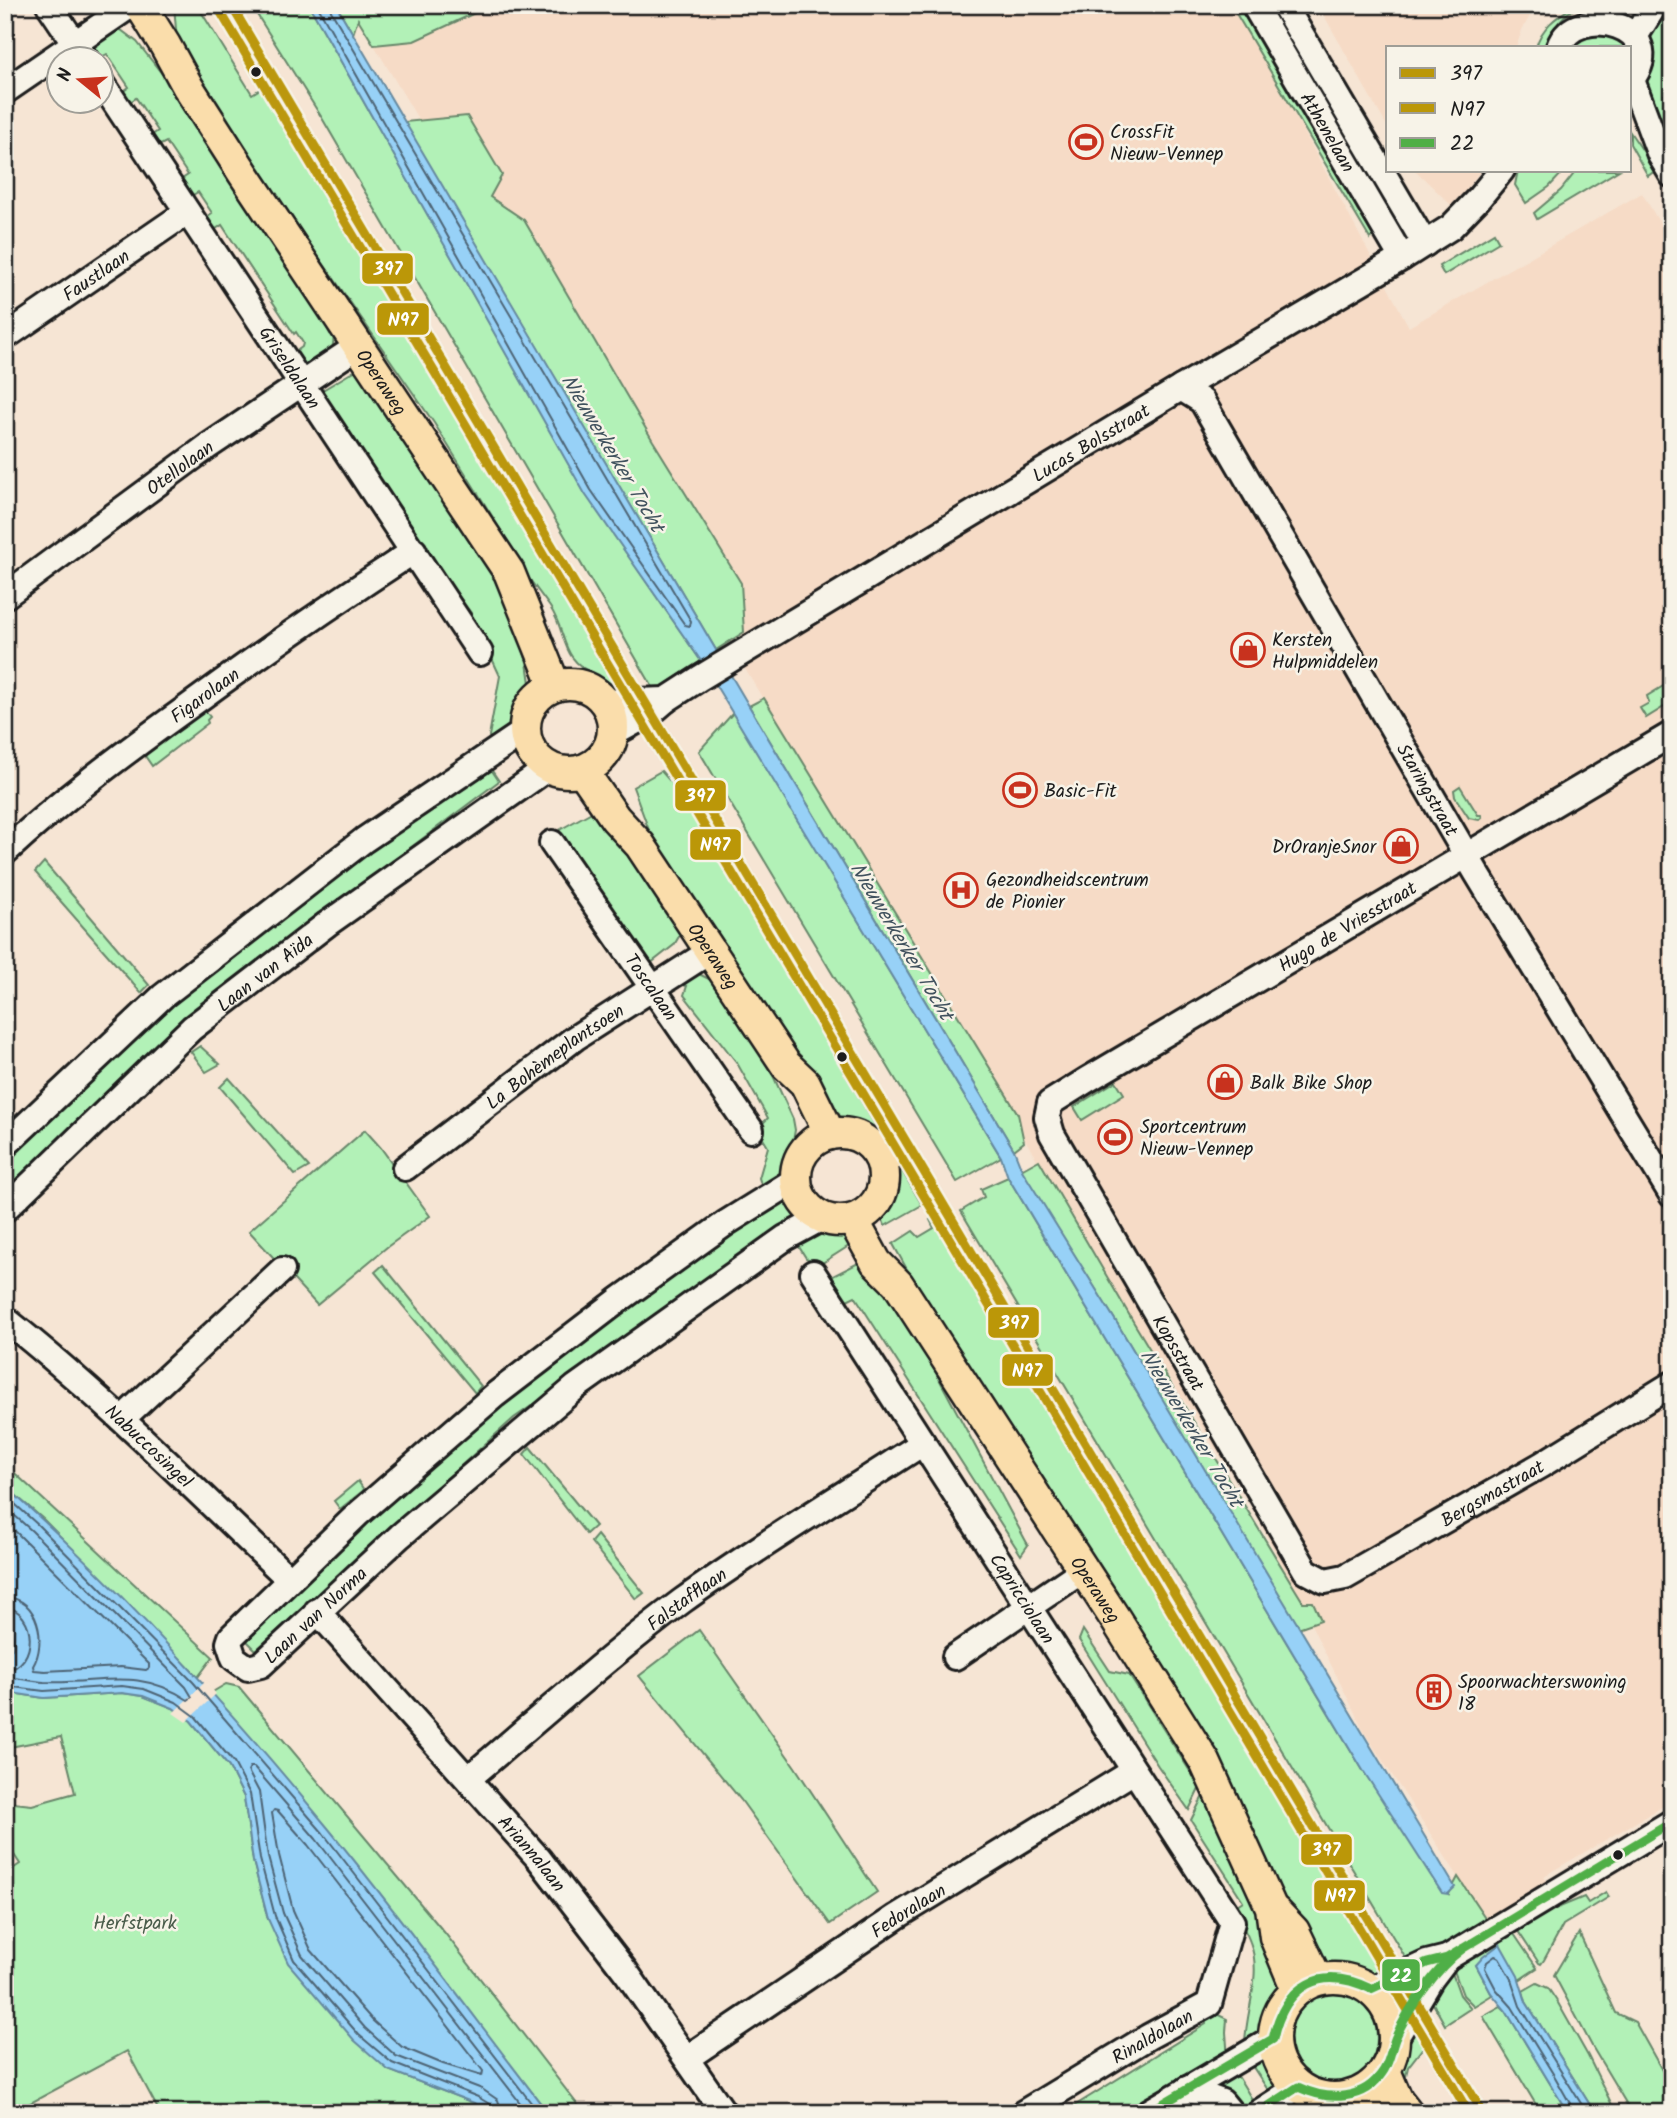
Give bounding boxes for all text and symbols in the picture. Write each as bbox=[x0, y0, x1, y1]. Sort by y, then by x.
north arrow bbox=[46, 46, 116, 116]
legend bbox=[1386, 46, 1632, 172]
text: 397 bbox=[1450, 58, 1483, 91]
text: N bbox=[50, 65, 82, 86]
unlabelled marker bbox=[249, 65, 263, 79]
street label: Athenelaan bbox=[1291, 87, 1362, 179]
text: N97 bbox=[1450, 94, 1485, 127]
place label: CrossFit Nieuw-Vennep bbox=[1110, 118, 1223, 170]
sports icon: CrossFit Nieuw-Vennep bbox=[1067, 123, 1105, 161]
text: 22 bbox=[1450, 128, 1474, 161]
street label: Faustlaan bbox=[57, 242, 137, 310]
line badge: 397 bbox=[361, 252, 414, 285]
text: 397 bbox=[373, 255, 404, 285]
line badge: N97 bbox=[376, 302, 430, 336]
text: N97 bbox=[388, 306, 419, 336]
street label: Griseldalaan bbox=[250, 320, 327, 416]
street label: Operaweg bbox=[347, 343, 414, 422]
water label: Nieuwerkerker Tocht bbox=[551, 368, 674, 542]
street label: Lucas Bolsstraat bbox=[1027, 397, 1157, 491]
street label: Otellolaan bbox=[140, 434, 221, 504]
place label: Kersten Hulpmiddelen bbox=[1272, 626, 1378, 678]
shop icon: Kersten Hulpmiddelen bbox=[1229, 631, 1267, 669]
street label: Figarolaan bbox=[164, 661, 247, 732]
street label: Staringstraat bbox=[1387, 738, 1465, 843]
sports icon: Basic-Fit bbox=[1001, 771, 1039, 809]
place label: Basic-Fit bbox=[1044, 777, 1117, 807]
line badge: 397 bbox=[674, 779, 727, 812]
text: 397 bbox=[685, 782, 716, 812]
shop icon: DrOranjeSnor bbox=[1382, 827, 1420, 865]
line badge: N97 bbox=[689, 828, 742, 861]
text: N97 bbox=[700, 831, 731, 861]
place label: DrOranjeSnor bbox=[1272, 833, 1378, 863]
water label: Nieuwerkerker Tocht bbox=[840, 856, 963, 1030]
place label: Gezondheidscentrum de Pionier bbox=[986, 866, 1149, 918]
hospital icon: Gezondheidscentrum de Pionier bbox=[942, 871, 980, 909]
street label: Hugo de Vriesstraat bbox=[1273, 874, 1424, 981]
street label: Operaweg bbox=[679, 917, 745, 996]
street label: Laan van Aïda bbox=[211, 927, 321, 1021]
street label: Toscalaan bbox=[616, 948, 684, 1028]
street label: La Bohèmeplantsoen bbox=[480, 997, 631, 1118]
unlabelled marker bbox=[835, 1050, 849, 1064]
shop icon: Balk Bike Shop bbox=[1206, 1063, 1244, 1101]
place label: Balk Bike Shop bbox=[1250, 1069, 1372, 1099]
place label: Sportcentrum Nieuw-Vennep bbox=[1140, 1113, 1253, 1165]
sports icon: Sportcentrum Nieuw-Vennep bbox=[1096, 1118, 1134, 1156]
line badge: 397 bbox=[987, 1306, 1040, 1339]
text: 397 bbox=[999, 1309, 1030, 1339]
street label: Kopsstraat bbox=[1143, 1310, 1212, 1398]
water label: Nieuwerkerker Tocht bbox=[1130, 1343, 1253, 1517]
line badge: N97 bbox=[1001, 1353, 1054, 1387]
text: N97 bbox=[1012, 1357, 1043, 1387]
street label: Nabuccosingel bbox=[97, 1398, 199, 1496]
street label: Bergsmastraat bbox=[1436, 1453, 1551, 1536]
street label: Capricciolaan bbox=[981, 1548, 1062, 1651]
street label: Operaweg bbox=[1061, 1551, 1127, 1630]
street label: Laan van Norma bbox=[258, 1560, 375, 1672]
street label: Falstafflaan bbox=[641, 1561, 734, 1640]
place label: Spoorwachterswoning 18 bbox=[1458, 1668, 1627, 1720]
building icon: Spoorwachterswoning 18 bbox=[1415, 1673, 1453, 1711]
street label: Ariannalaan bbox=[489, 1809, 572, 1899]
line badge: 397 bbox=[1300, 1833, 1353, 1866]
text: 397 bbox=[1311, 1836, 1342, 1866]
unlabelled marker bbox=[1611, 1848, 1625, 1862]
street label: Fedoralaan bbox=[865, 1877, 953, 1947]
line badge: N97 bbox=[1313, 1879, 1366, 1912]
text: N97 bbox=[1325, 1882, 1356, 1912]
park label: Herfstpark bbox=[93, 1909, 177, 1939]
line badge: 22 bbox=[1381, 1958, 1421, 1992]
text: 22 bbox=[1390, 1962, 1412, 1992]
street label: Rinaldolaan bbox=[1107, 2002, 1199, 2073]

